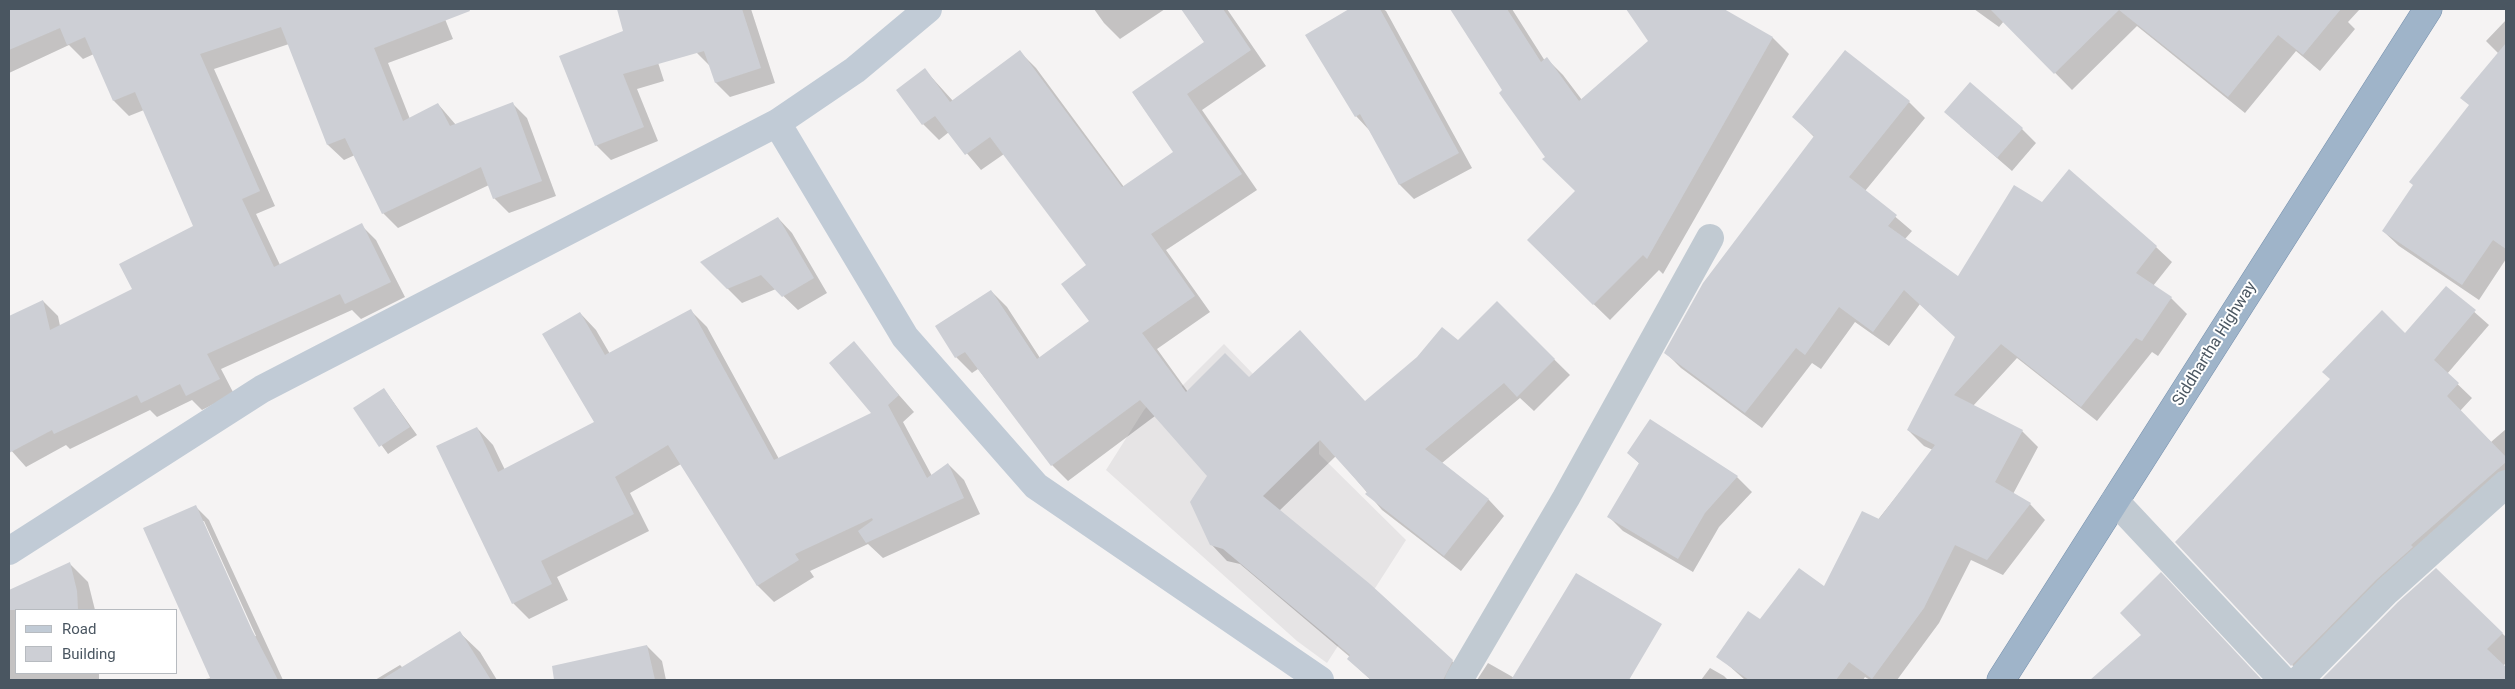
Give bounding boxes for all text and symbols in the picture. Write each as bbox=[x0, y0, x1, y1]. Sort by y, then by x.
street label: Siddhartha Highway bbox=[2169, 278, 2261, 410]
legend bbox=[15, 609, 178, 674]
text: Road bbox=[62, 620, 96, 638]
text: Building bbox=[62, 645, 116, 663]

